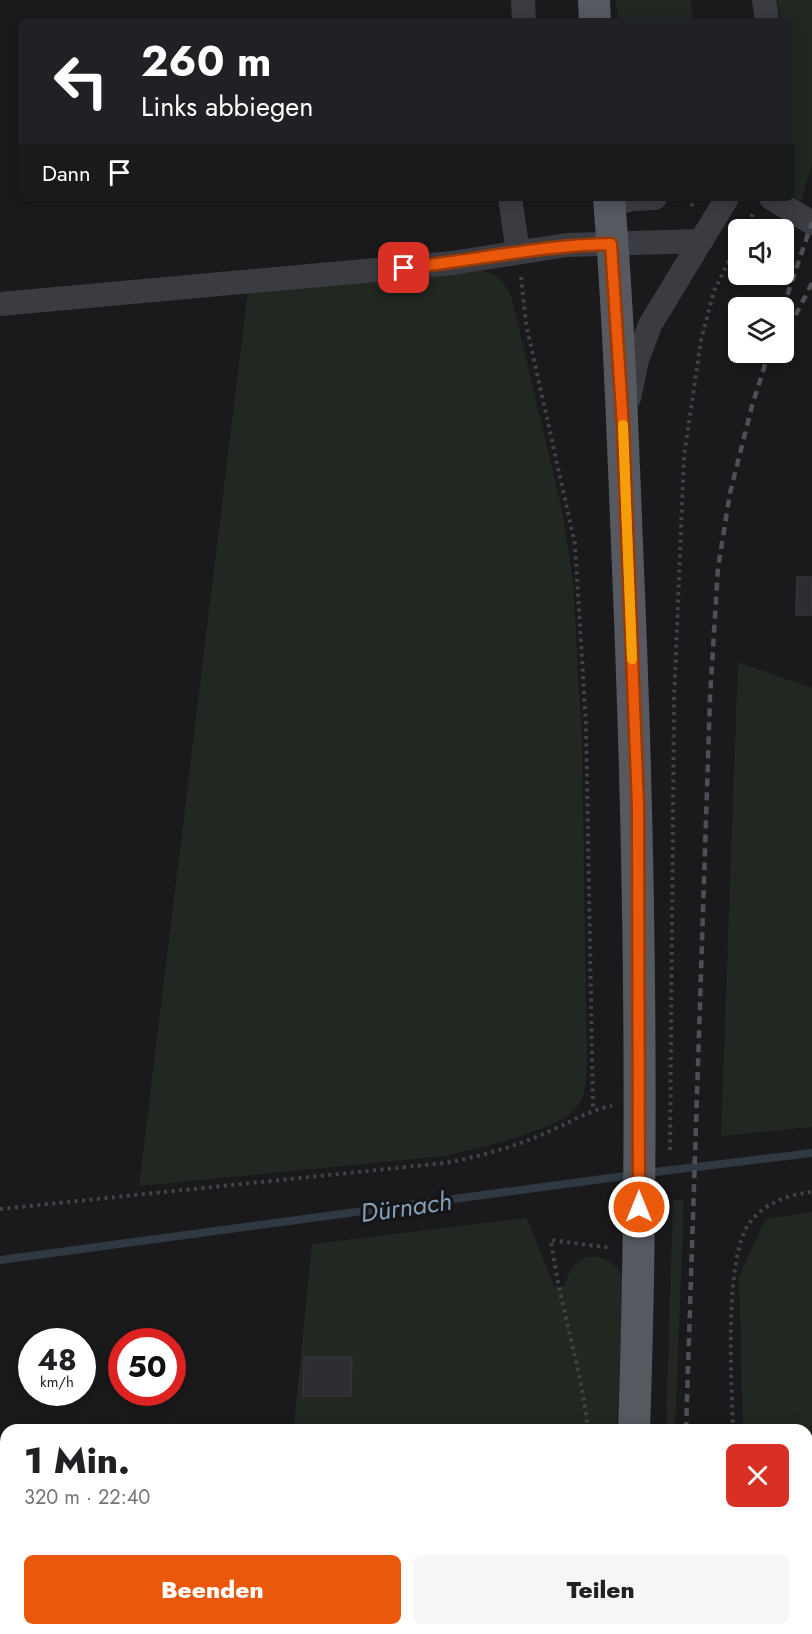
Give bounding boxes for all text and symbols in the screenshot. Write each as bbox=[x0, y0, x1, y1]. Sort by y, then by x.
text: 260 m bbox=[141, 31, 272, 92]
icon: left bbox=[42, 42, 120, 120]
text: Links abbiegen bbox=[141, 87, 313, 126]
icon: arrive bbox=[103, 156, 136, 189]
text: Dann bbox=[42, 157, 91, 189]
map controls bbox=[728, 219, 794, 363]
button: sound bbox=[728, 219, 794, 285]
pin bbox=[378, 242, 429, 293]
icon: arrive bbox=[387, 251, 420, 284]
button: layers bbox=[728, 297, 794, 363]
position arrow bbox=[607, 1175, 671, 1239]
water label: Dürnach bbox=[358, 1182, 454, 1232]
speed limit sign: 50 bbox=[108, 1328, 186, 1406]
text: 48 bbox=[37, 1338, 77, 1381]
text: km/h bbox=[40, 1371, 74, 1393]
text: 1 Min. bbox=[24, 1434, 130, 1486]
button: close bbox=[726, 1444, 789, 1507]
text: 320 m · 22:40 bbox=[24, 1483, 150, 1512]
button: Beenden bbox=[24, 1555, 401, 1624]
button: Teilen bbox=[413, 1555, 789, 1624]

